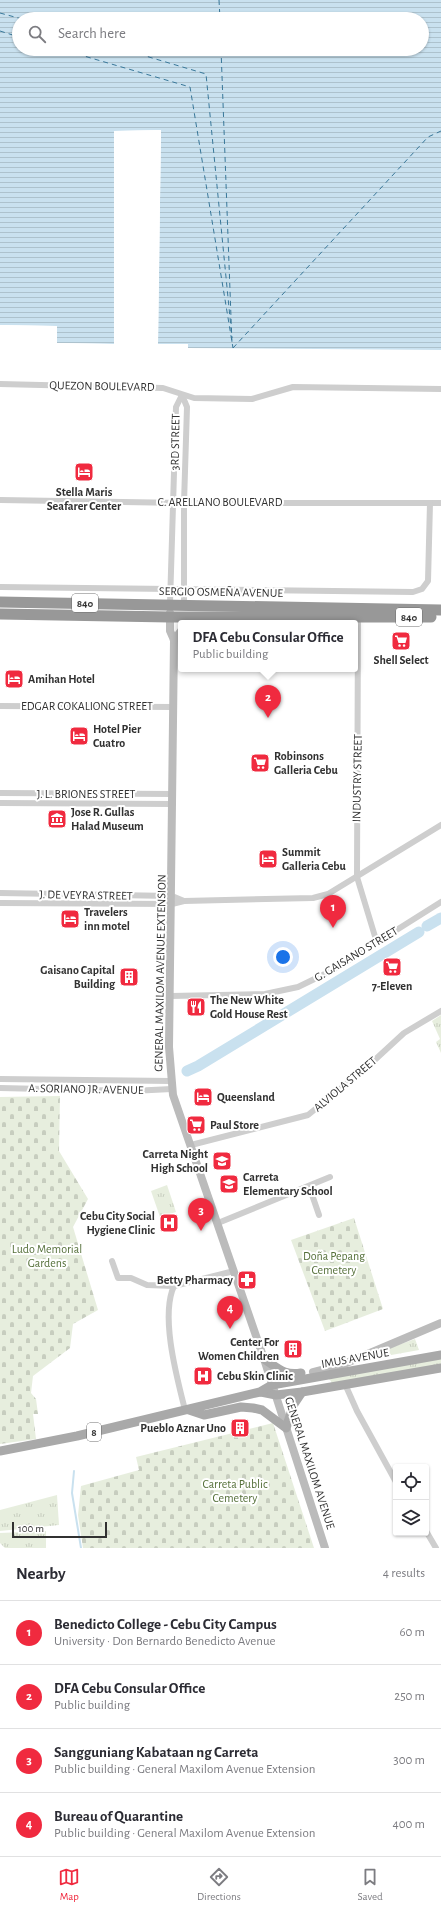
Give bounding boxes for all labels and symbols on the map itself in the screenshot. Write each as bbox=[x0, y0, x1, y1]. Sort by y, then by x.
street label: QUEZON BOULEVARD bbox=[49, 379, 155, 394]
street label: 3RD STREET bbox=[169, 413, 181, 470]
hotel icon: Stella Maris Seafarer Center bbox=[73, 461, 95, 483]
place label: Stella Maris Seafarer Center bbox=[47, 486, 122, 512]
street label: C. ARELLANO BOULEVARD bbox=[157, 496, 283, 508]
street label: SERGIO OSMEÑA AVENUE bbox=[159, 583, 283, 599]
road number: 840 bbox=[72, 594, 98, 612]
road number: 840 bbox=[396, 608, 422, 626]
supermarket icon: Shell Select bbox=[390, 630, 412, 652]
place label: Shell Select bbox=[374, 654, 428, 666]
hotel icon: Amihan Hotel bbox=[3, 668, 25, 690]
place label: Amihan Hotel bbox=[28, 673, 95, 685]
pin: 2 bbox=[255, 685, 281, 718]
street label: EDGAR COKALIONG STREET bbox=[21, 700, 153, 712]
place label: Hotel Pier Cuatro bbox=[93, 723, 142, 749]
hotel icon: Hotel Pier Cuatro bbox=[68, 725, 90, 747]
street label: INDUSTRY STREET bbox=[350, 734, 364, 822]
place label: Robinsons Galleria Cebu bbox=[274, 750, 339, 776]
supermarket icon: Robinsons Galleria Cebu bbox=[249, 752, 271, 774]
street label: J. L. BRIONES STREET bbox=[37, 788, 135, 800]
place label: Jose R. Gullas Halad Museum bbox=[71, 806, 144, 832]
museum icon: Jose R. Gullas Halad Museum bbox=[46, 808, 68, 830]
place label: Summit Galleria Cebu bbox=[282, 846, 347, 872]
hotel icon: Summit Galleria Cebu bbox=[257, 848, 279, 870]
street label: GENERAL MAXILOM AVENUE EXTENSION bbox=[152, 874, 168, 1072]
street label: J. DE VEYRA STREET bbox=[39, 888, 133, 902]
pin: 1 bbox=[320, 895, 346, 928]
place label: Travelers inn motel bbox=[84, 906, 130, 932]
hotel icon: Travelers inn motel bbox=[59, 908, 81, 930]
street label: G. GAISANO STREET bbox=[312, 924, 400, 984]
your location bbox=[273, 947, 293, 967]
supermarket icon: 7-Eleven bbox=[381, 956, 403, 978]
place label: Gaisano Capital Building bbox=[40, 964, 116, 990]
building icon: Gaisano Capital Building bbox=[118, 966, 140, 988]
place label: 7-Eleven bbox=[372, 980, 412, 992]
place label: The New White Gold House Rest bbox=[210, 994, 288, 1020]
restaurant icon: The New White Gold House Rest bbox=[185, 996, 207, 1018]
street label: ALVIOLA STREET bbox=[311, 1054, 379, 1114]
street label: A. SORIANO JR. AVENUE bbox=[28, 1082, 144, 1096]
hotel icon: Queensland bbox=[192, 1086, 214, 1108]
place label: Queensland bbox=[217, 1091, 276, 1104]
supermarket icon: Paul Store bbox=[185, 1114, 207, 1136]
place label: Paul Store bbox=[210, 1119, 259, 1131]
place label: Carreta Night High School bbox=[143, 1148, 208, 1174]
school or university icon: Carreta Night High School bbox=[211, 1150, 233, 1172]
place label: Carreta Elementary School bbox=[243, 1171, 333, 1198]
school or university icon: Carreta Elementary School bbox=[218, 1173, 240, 1195]
pin: 3 bbox=[188, 1198, 214, 1231]
place label: Cebu City Social Hygiene Clinic bbox=[80, 1210, 155, 1237]
hospital icon: Cebu City Social Hygiene Clinic bbox=[158, 1212, 180, 1234]
park label: Ludo Memorial Gardens bbox=[12, 1243, 82, 1269]
park label: Doña Pepang Cemetery bbox=[303, 1250, 365, 1277]
pharmacy icon: Betty Pharmacy bbox=[236, 1269, 258, 1291]
place label: Betty Pharmacy bbox=[157, 1274, 234, 1287]
pin: 4 bbox=[217, 1296, 243, 1329]
place label: Center For Women Children bbox=[198, 1336, 280, 1362]
building icon: Center For Women Children bbox=[282, 1338, 304, 1360]
street label: IMUS AVENUE bbox=[320, 1346, 390, 1370]
hospital icon: Cebu Skin Clinic bbox=[192, 1365, 214, 1387]
place label: Cebu Skin Clinic bbox=[217, 1370, 293, 1382]
street label: GENERAL MAXILOM AVENUE bbox=[283, 1395, 337, 1531]
building icon: Pueblo Aznar Uno bbox=[229, 1417, 251, 1439]
place label: Pueblo Aznar Uno bbox=[140, 1422, 226, 1434]
road number: 8 bbox=[87, 1423, 101, 1441]
park label: Carreta Public Cemetery bbox=[202, 1478, 268, 1505]
scale bar bbox=[12, 1520, 107, 1539]

